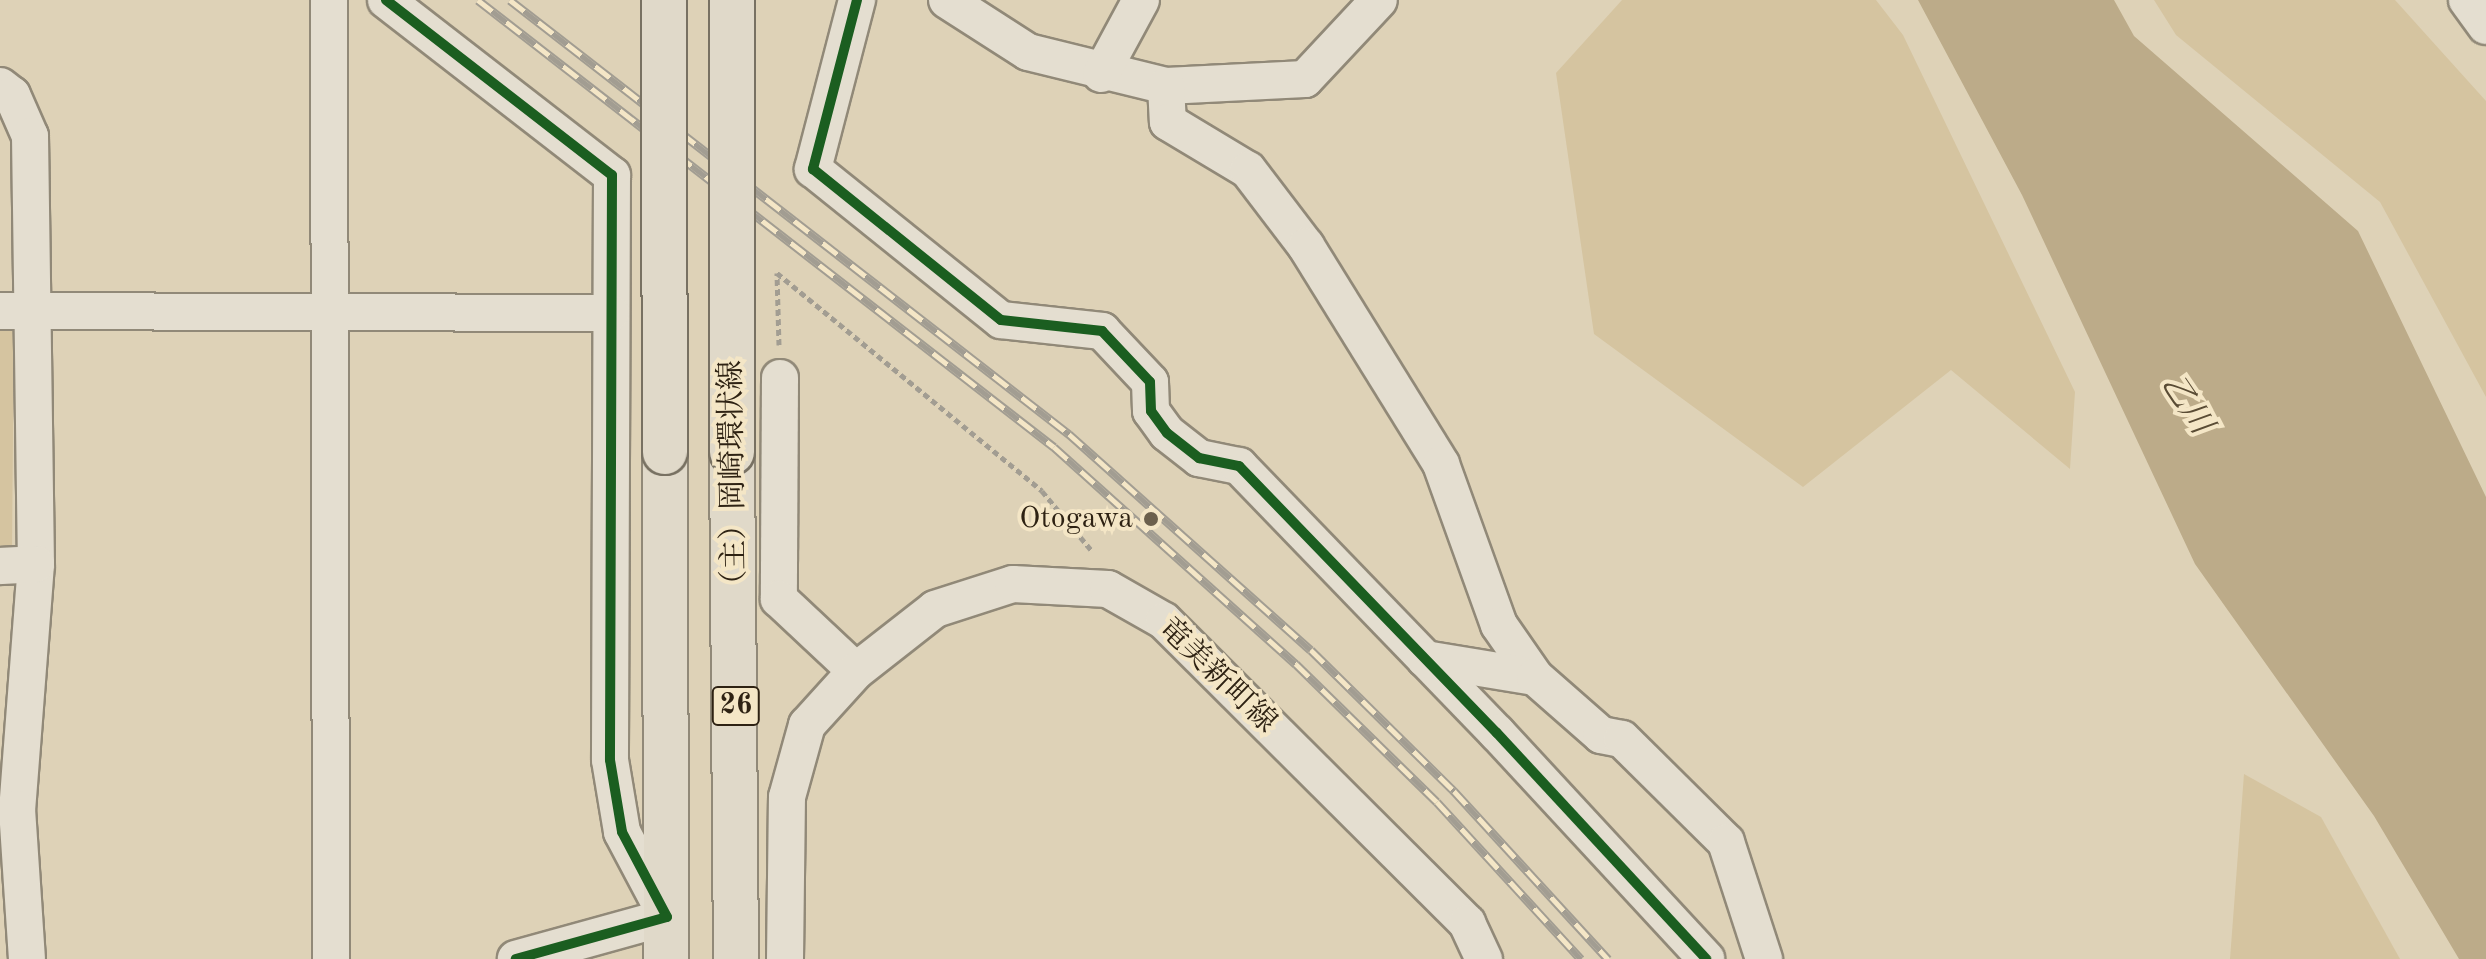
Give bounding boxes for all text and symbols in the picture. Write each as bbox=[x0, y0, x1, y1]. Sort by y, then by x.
street label: （主）岡崎環状線 bbox=[714, 360, 754, 600]
water label: 乙川 bbox=[2151, 368, 2219, 442]
place label: Otogawa bbox=[1019, 501, 1133, 537]
marker: Otogawa bbox=[1140, 508, 1162, 530]
street label: 竜美新町線 bbox=[1151, 611, 1283, 741]
road number: 26 bbox=[710, 682, 762, 730]

